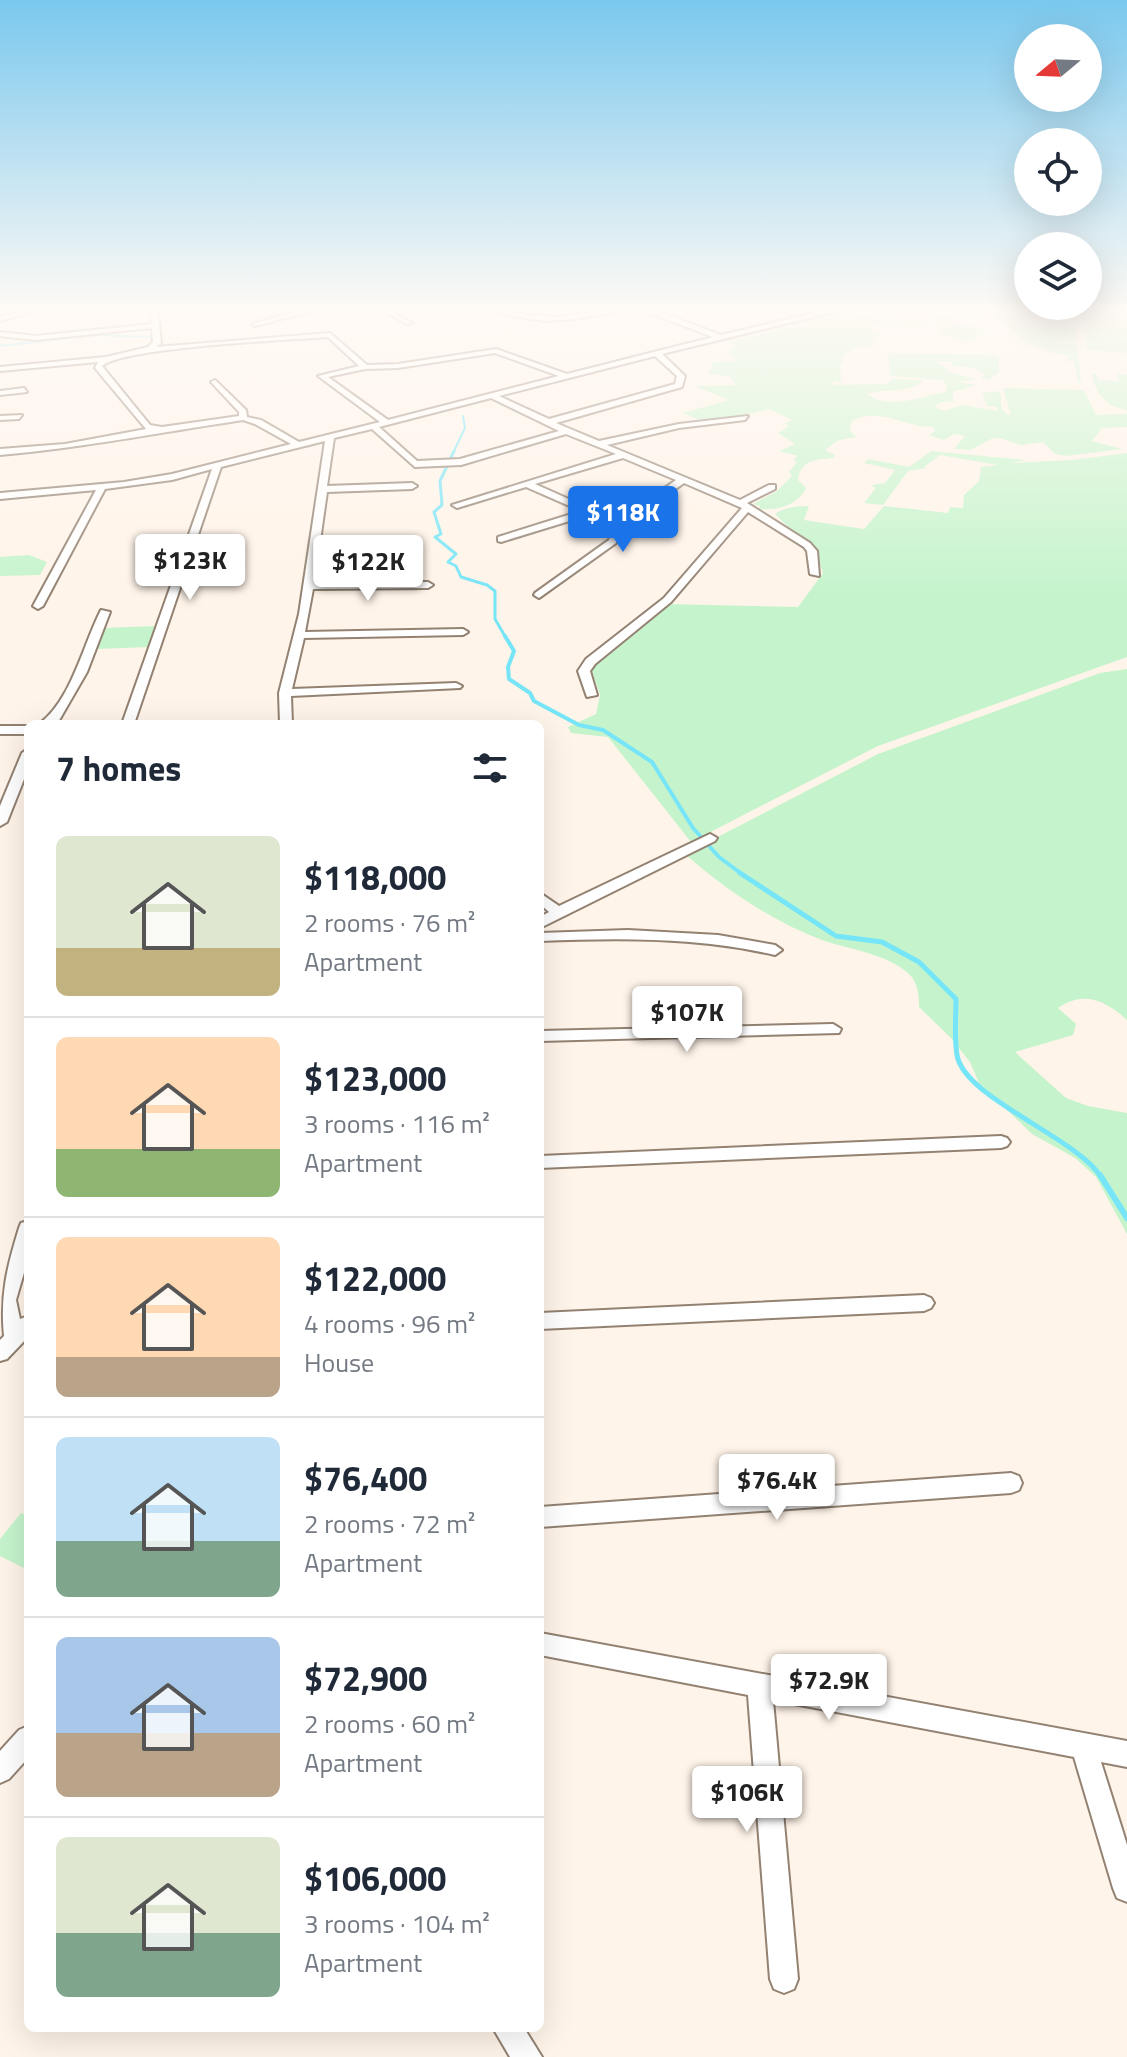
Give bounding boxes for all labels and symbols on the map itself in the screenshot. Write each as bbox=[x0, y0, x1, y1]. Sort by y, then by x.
north arrow bbox=[1014, 24, 1102, 112]
pin: $118K bbox=[567, 486, 679, 554]
pin: $123K bbox=[134, 534, 246, 602]
pin: $122K bbox=[312, 535, 424, 603]
pin: $107K bbox=[631, 986, 743, 1054]
pin: $76.4K bbox=[712, 1454, 842, 1522]
pin: $72.9K bbox=[764, 1654, 894, 1722]
pin: $106K bbox=[691, 1766, 803, 1834]

